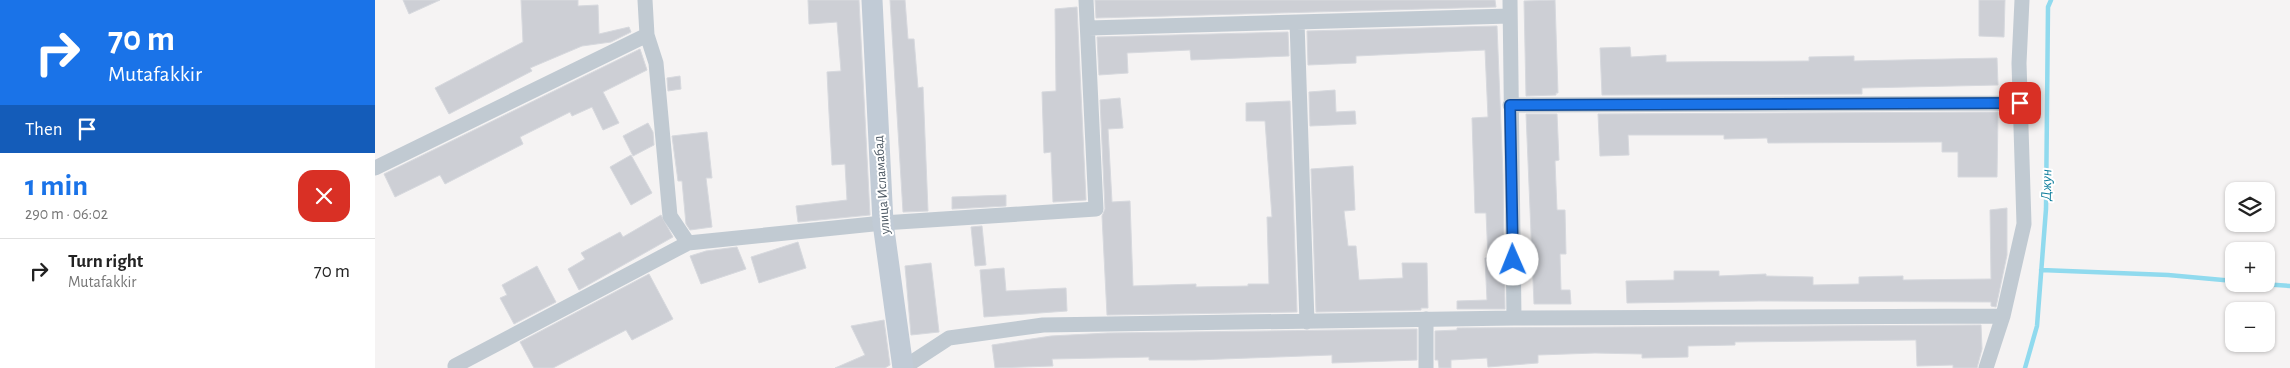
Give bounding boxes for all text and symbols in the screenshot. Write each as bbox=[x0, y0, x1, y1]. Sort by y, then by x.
icon: right bbox=[25, 20, 90, 85]
text: 70 m bbox=[108, 22, 175, 57]
text: Mutafakkir bbox=[108, 63, 202, 85]
pin bbox=[1999, 82, 2041, 124]
icon: arrive bbox=[2006, 89, 2034, 117]
icon: arrive bbox=[73, 115, 101, 143]
text: Then bbox=[25, 120, 63, 139]
street label: улица Исламабад bbox=[872, 135, 893, 236]
water label: Джун bbox=[2039, 169, 2054, 202]
button: close bbox=[298, 170, 350, 222]
text: 1 min bbox=[25, 171, 88, 201]
map controls bbox=[2225, 182, 2275, 352]
button: layers bbox=[2225, 182, 2275, 232]
text: 290 m · 06:02 bbox=[25, 206, 108, 222]
position arrow bbox=[1486, 233, 1538, 285]
button: + bbox=[2225, 242, 2275, 292]
text: Turn right bbox=[68, 252, 143, 271]
icon: right bbox=[25, 257, 53, 285]
text: 70 m bbox=[314, 262, 350, 281]
text: Mutafakkir bbox=[68, 274, 137, 290]
button: − bbox=[2225, 302, 2275, 352]

